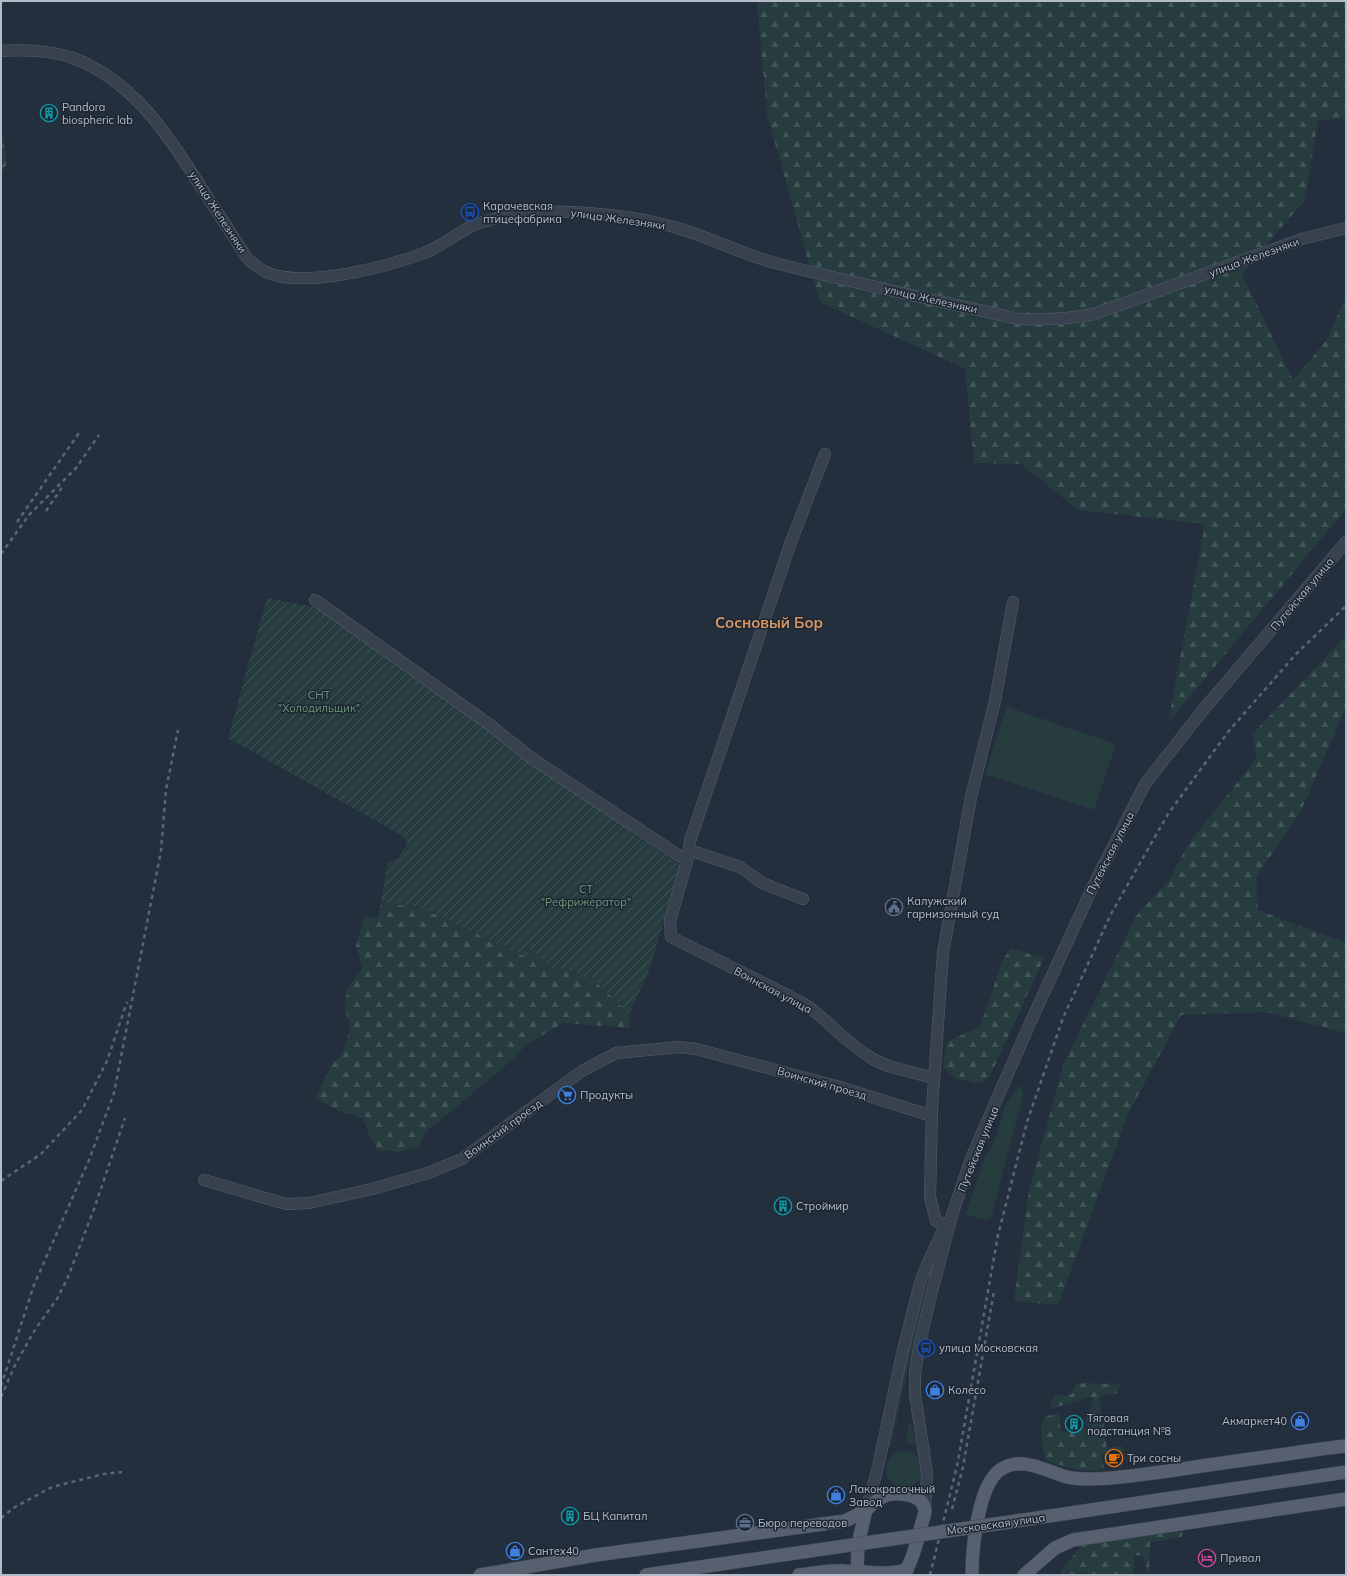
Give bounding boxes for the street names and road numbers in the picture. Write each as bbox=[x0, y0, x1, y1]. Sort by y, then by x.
street label: улица Железняки bbox=[186, 168, 250, 256]
street label: улица Железняки bbox=[570, 205, 666, 233]
street label: улица Железняки bbox=[1207, 234, 1301, 280]
street label: улица Железняки bbox=[883, 281, 979, 317]
street label: Путейская улица bbox=[1267, 555, 1337, 633]
street label: Путейская улица bbox=[1083, 809, 1137, 897]
street label: Воинская улица bbox=[732, 964, 814, 1016]
street label: Воинский проезд bbox=[776, 1064, 869, 1103]
street label: Воинский проезд bbox=[461, 1096, 545, 1162]
street label: Путейская улица bbox=[954, 1104, 1002, 1194]
street label: Московская улица bbox=[946, 1510, 1046, 1538]

